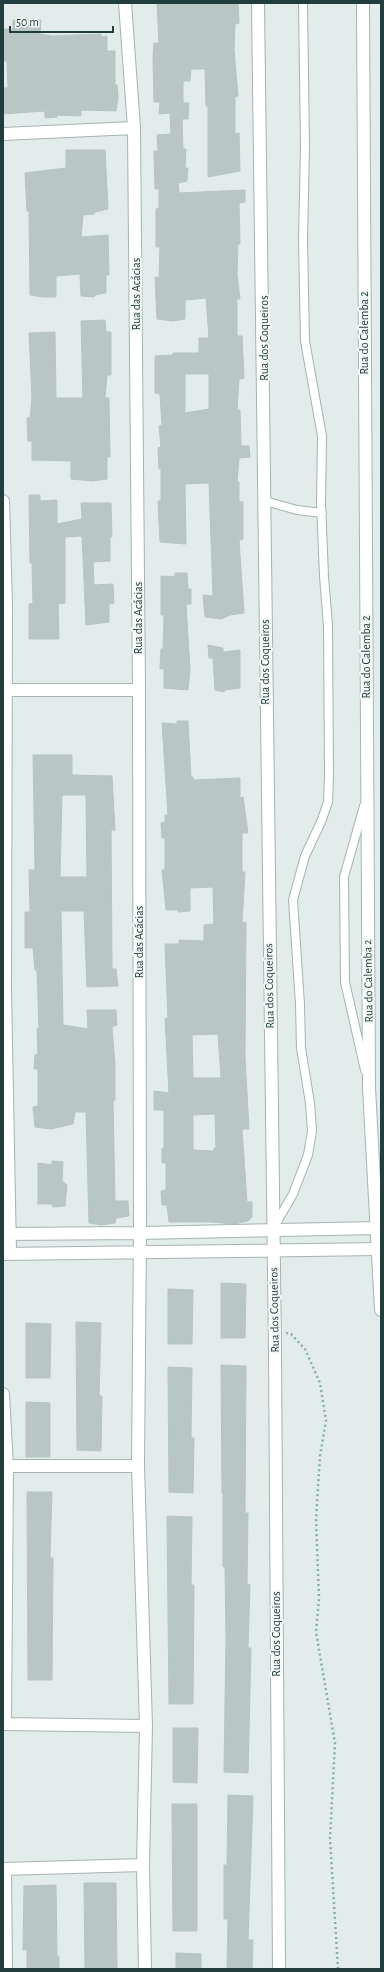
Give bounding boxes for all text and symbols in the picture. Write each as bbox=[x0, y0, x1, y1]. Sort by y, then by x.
scale bar bbox=[10, 8, 113, 34]
text: 50 m bbox=[16, 16, 39, 28]
street label: Rua das Acácias bbox=[130, 258, 142, 330]
street label: Rua do Calemba 2 bbox=[358, 291, 370, 375]
street label: Rua dos Coqueiros bbox=[258, 295, 270, 381]
street label: Rua das Acácias bbox=[132, 582, 144, 654]
street label: Rua do Calemba 2 bbox=[360, 615, 372, 699]
street label: Rua dos Coqueiros bbox=[259, 619, 271, 705]
street label: Rua das Acácias bbox=[133, 906, 145, 978]
street label: Rua do Calemba 2 bbox=[361, 939, 375, 1023]
street label: Rua dos Coqueiros bbox=[262, 943, 276, 1029]
street label: Rua dos Coqueiros bbox=[267, 1267, 281, 1353]
street label: Rua dos Coqueiros bbox=[270, 1591, 282, 1677]

